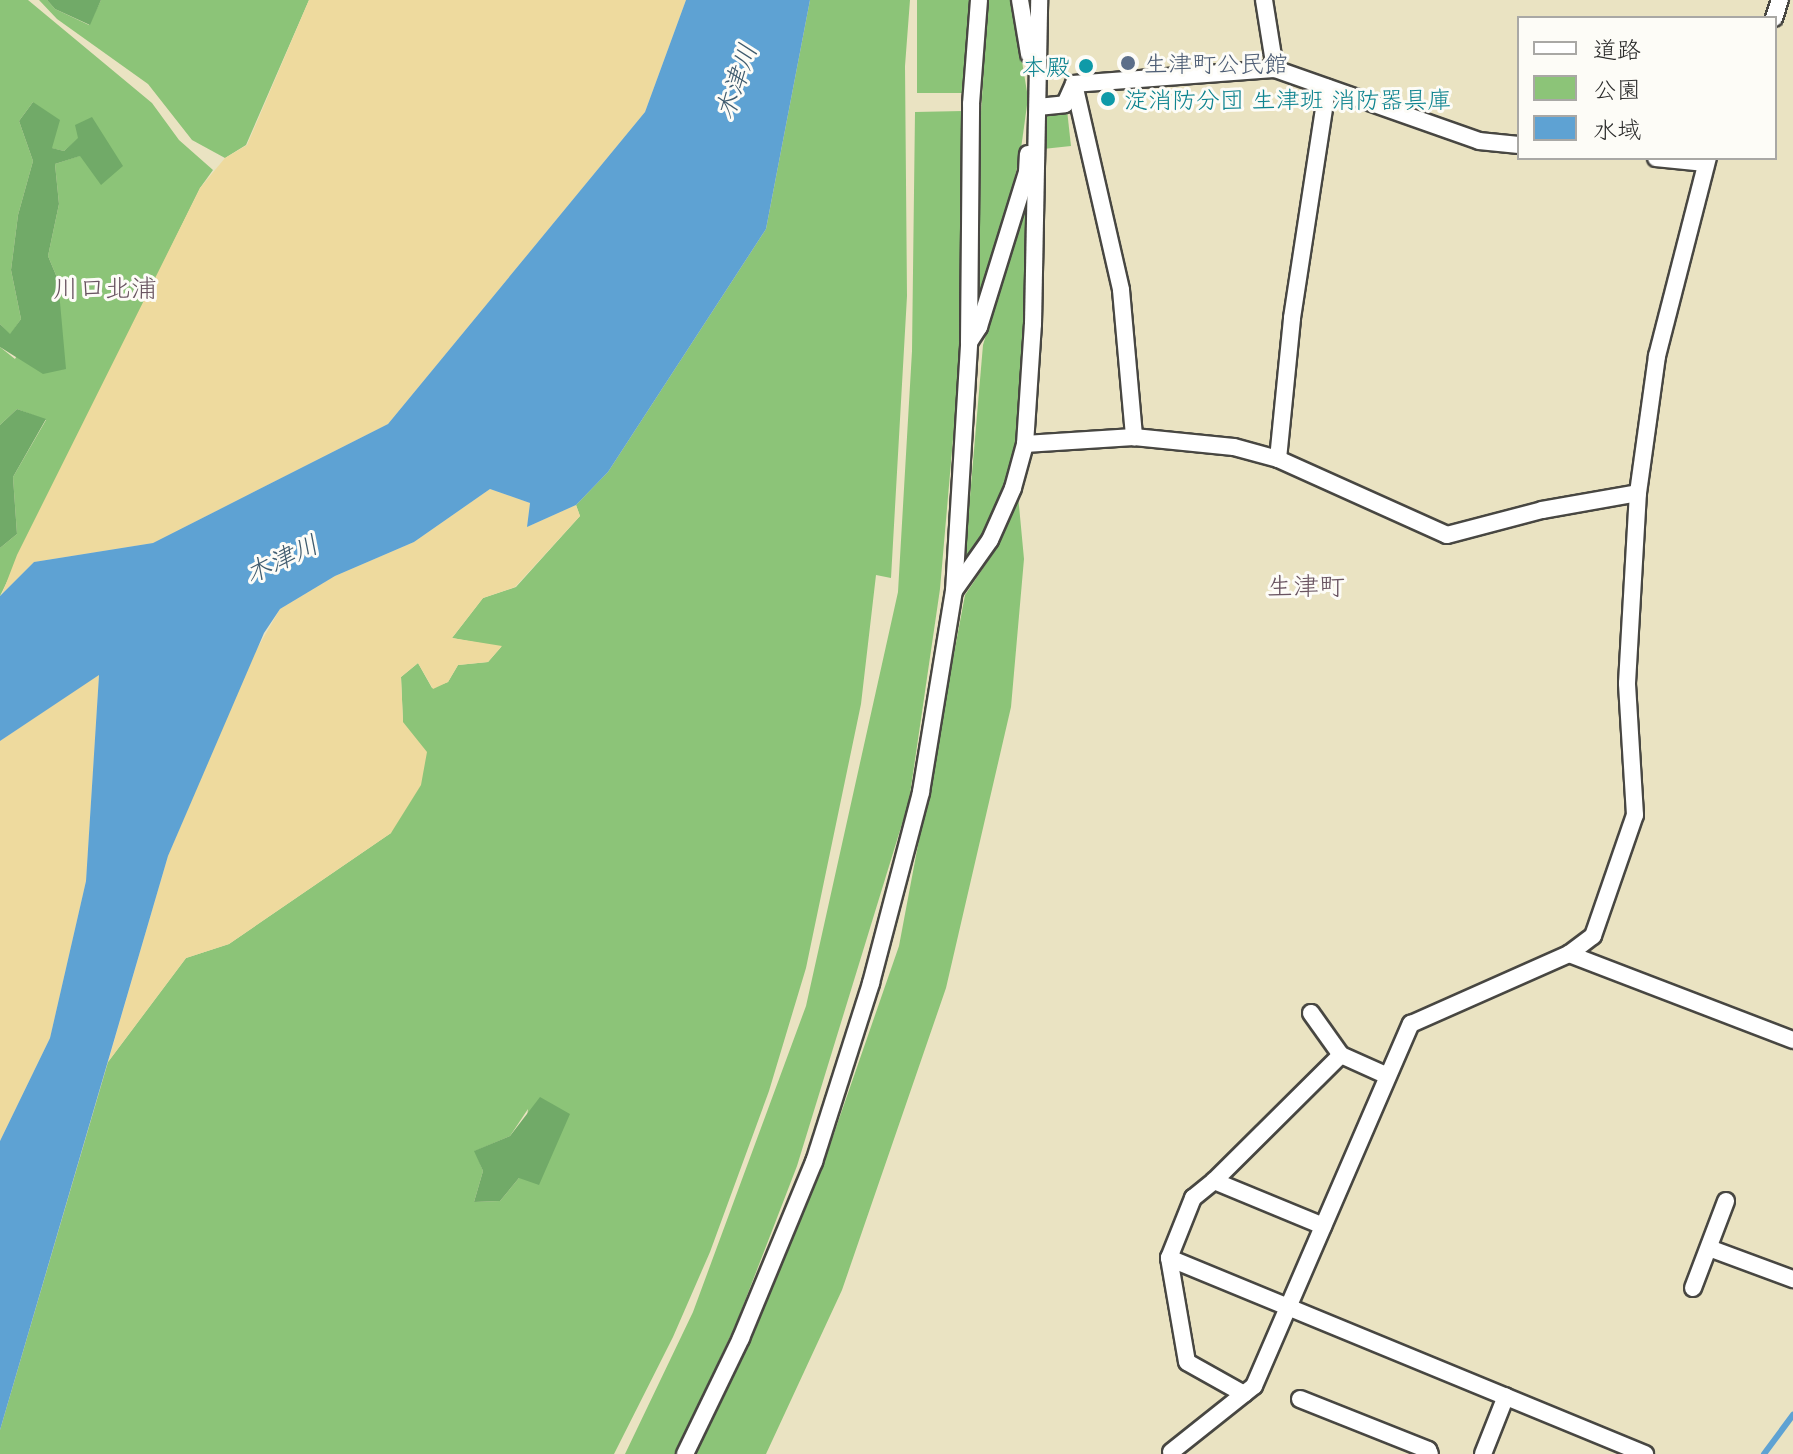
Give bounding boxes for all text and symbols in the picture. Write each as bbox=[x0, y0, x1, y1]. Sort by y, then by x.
legend bbox=[1517, 16, 1777, 160]
text: 道路 bbox=[1593, 30, 1641, 66]
water label: 木津川 bbox=[708, 39, 762, 123]
place label: 生津町公民館 bbox=[1144, 49, 1288, 77]
place label: 本殿 bbox=[1022, 52, 1070, 80]
marker: 生津町公民館 bbox=[1119, 54, 1137, 72]
marker: 本殿 bbox=[1077, 57, 1095, 75]
text: 公園 bbox=[1593, 70, 1641, 106]
place label: 淀消防分団 生津班 消防器具庫 bbox=[1124, 85, 1452, 113]
marker: 淀消防分団 生津班 消防器具庫 bbox=[1099, 90, 1117, 108]
text: 水域 bbox=[1593, 110, 1641, 146]
district label: 川口北浦 bbox=[53, 271, 157, 303]
water label: 木津川 bbox=[239, 527, 323, 589]
district label: 生津町 bbox=[1267, 569, 1345, 601]

